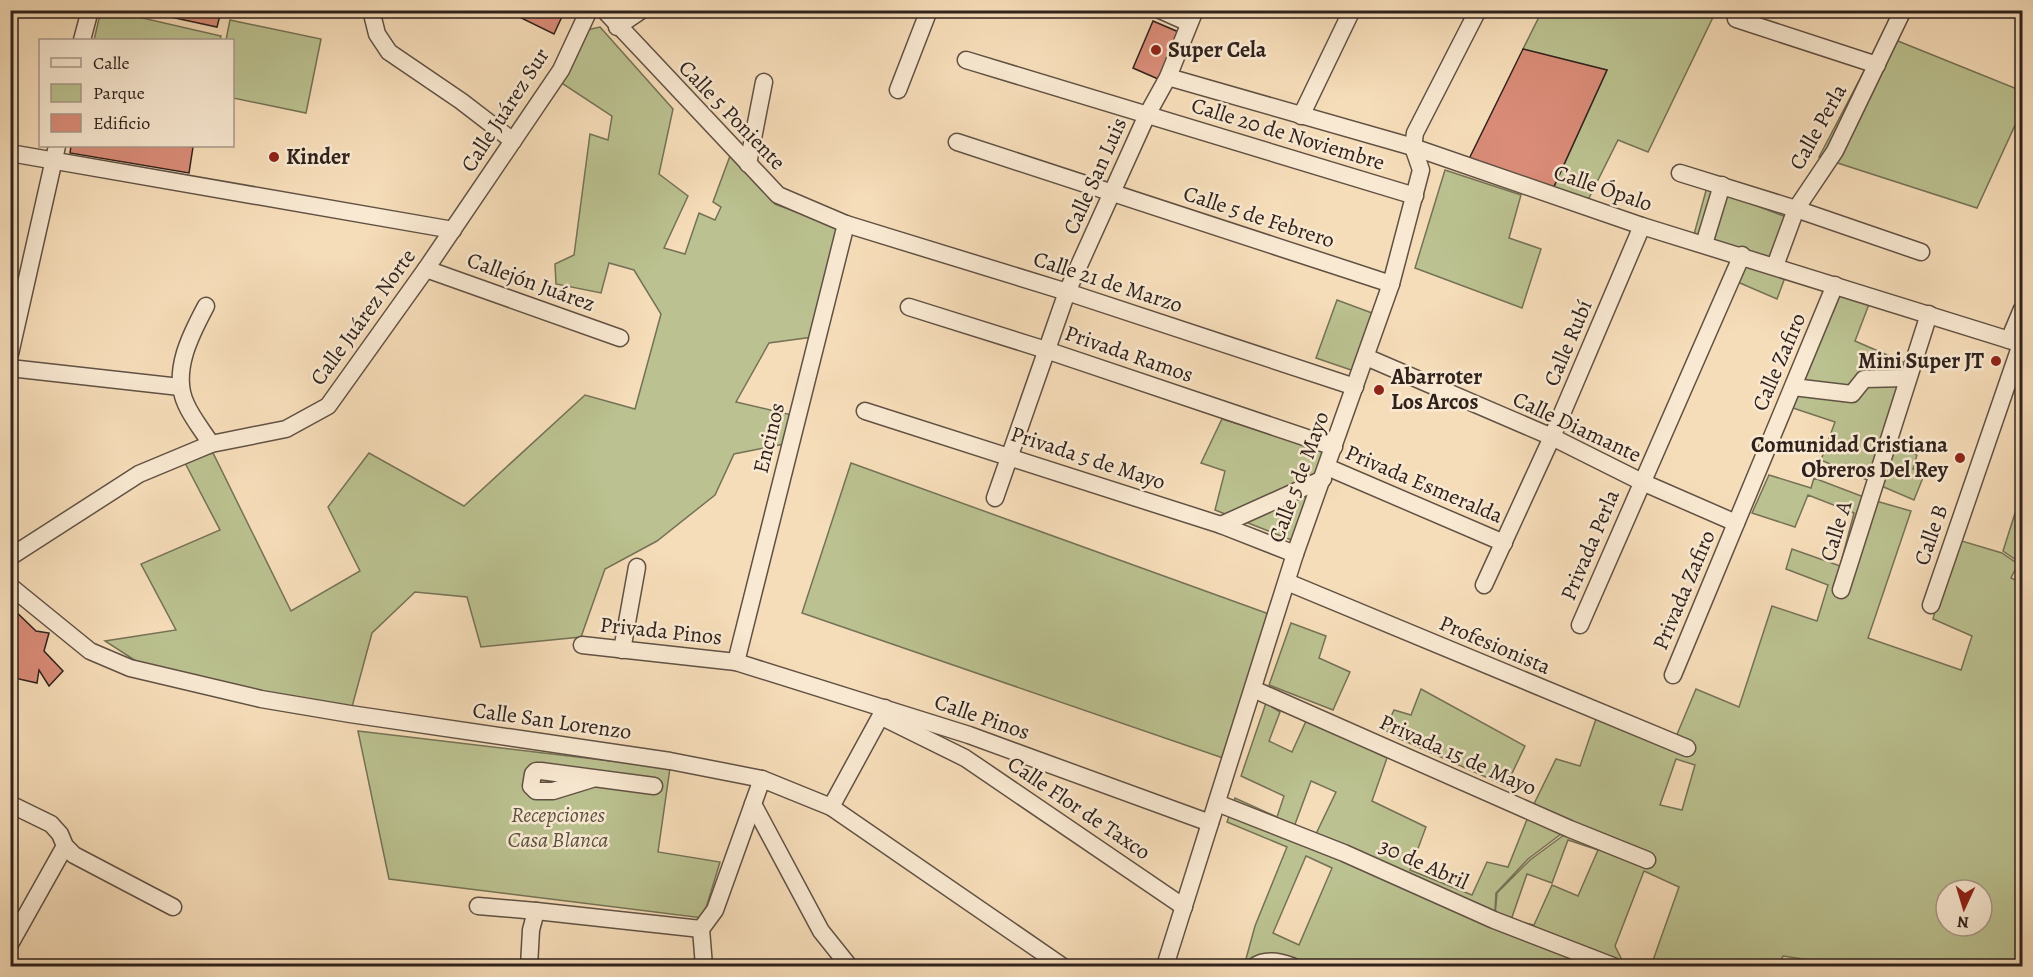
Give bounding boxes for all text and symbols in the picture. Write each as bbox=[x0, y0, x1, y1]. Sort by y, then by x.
place label: Super Cela bbox=[1168, 35, 1267, 65]
legend bbox=[39, 39, 234, 147]
street label: Calle Juárez Sur bbox=[454, 42, 556, 178]
marker: Super Cela bbox=[1149, 43, 1163, 57]
text: Calle bbox=[93, 51, 130, 75]
street label: Calle 5 Poniente bbox=[672, 53, 792, 177]
street label: Calle Perla bbox=[1782, 78, 1854, 175]
text: Parque bbox=[93, 81, 145, 105]
street label: Calle 20 de Noviembre bbox=[1188, 90, 1388, 178]
text: Edificio bbox=[93, 111, 150, 135]
street label: Calle San Luis bbox=[1056, 113, 1134, 239]
place label: Kinder bbox=[286, 142, 350, 172]
marker: Kinder bbox=[267, 150, 281, 164]
street label: Calle Ópalo bbox=[1550, 157, 1656, 219]
street label: Calle 5 de Febrero bbox=[1180, 178, 1338, 256]
street label: Calle Juárez Norte bbox=[303, 243, 423, 391]
street label: Calle 21 de Marzo bbox=[1029, 244, 1187, 320]
street label: Callejón Juárez bbox=[463, 245, 599, 319]
street label: Calle Rubí bbox=[1536, 295, 1600, 391]
street label: Calle Zafiro bbox=[1745, 308, 1813, 416]
street label: Privada Ramos bbox=[1061, 318, 1197, 390]
place label: Mini Super JT bbox=[1858, 346, 1985, 376]
marker: Mini Super JT bbox=[1989, 354, 2003, 368]
place label: Abarroter Los Arcos bbox=[1390, 362, 1482, 417]
marker: Abarroter Los Arcos bbox=[1372, 383, 1386, 397]
street label: Calle Diamante bbox=[1508, 384, 1646, 470]
street label: Encinos bbox=[746, 400, 792, 476]
street label: Calle 5 de Mayo bbox=[1261, 407, 1337, 547]
street label: Privada 5 de Mayo bbox=[1007, 419, 1169, 497]
place label: Comunidad Cristiana Obreros Del Rey bbox=[1751, 430, 1949, 485]
street label: Privada Esmeralda bbox=[1341, 437, 1508, 531]
marker: Comunidad Cristiana Obreros Del Rey bbox=[1953, 451, 1967, 465]
street label: Privada Perla bbox=[1553, 484, 1627, 605]
street label: Calle A bbox=[1813, 496, 1860, 565]
street label: Calle B bbox=[1907, 501, 1955, 569]
street label: Privada Zafiro bbox=[1645, 525, 1723, 655]
street label: Profesionista bbox=[1435, 608, 1556, 682]
street label: Privada Pinos bbox=[598, 610, 724, 652]
street label: Calle Pinos bbox=[930, 687, 1034, 747]
street label: Calle San Lorenzo bbox=[471, 695, 633, 747]
street label: Privada 15 de Mayo bbox=[1375, 707, 1541, 803]
street label: Calle Flor de Taxco bbox=[1002, 749, 1156, 867]
park label: Recepciones Casa Blanca bbox=[508, 800, 608, 855]
street label: 30 de Abril bbox=[1375, 831, 1473, 897]
north arrow bbox=[1934, 878, 1994, 938]
text: N bbox=[1956, 911, 1970, 933]

